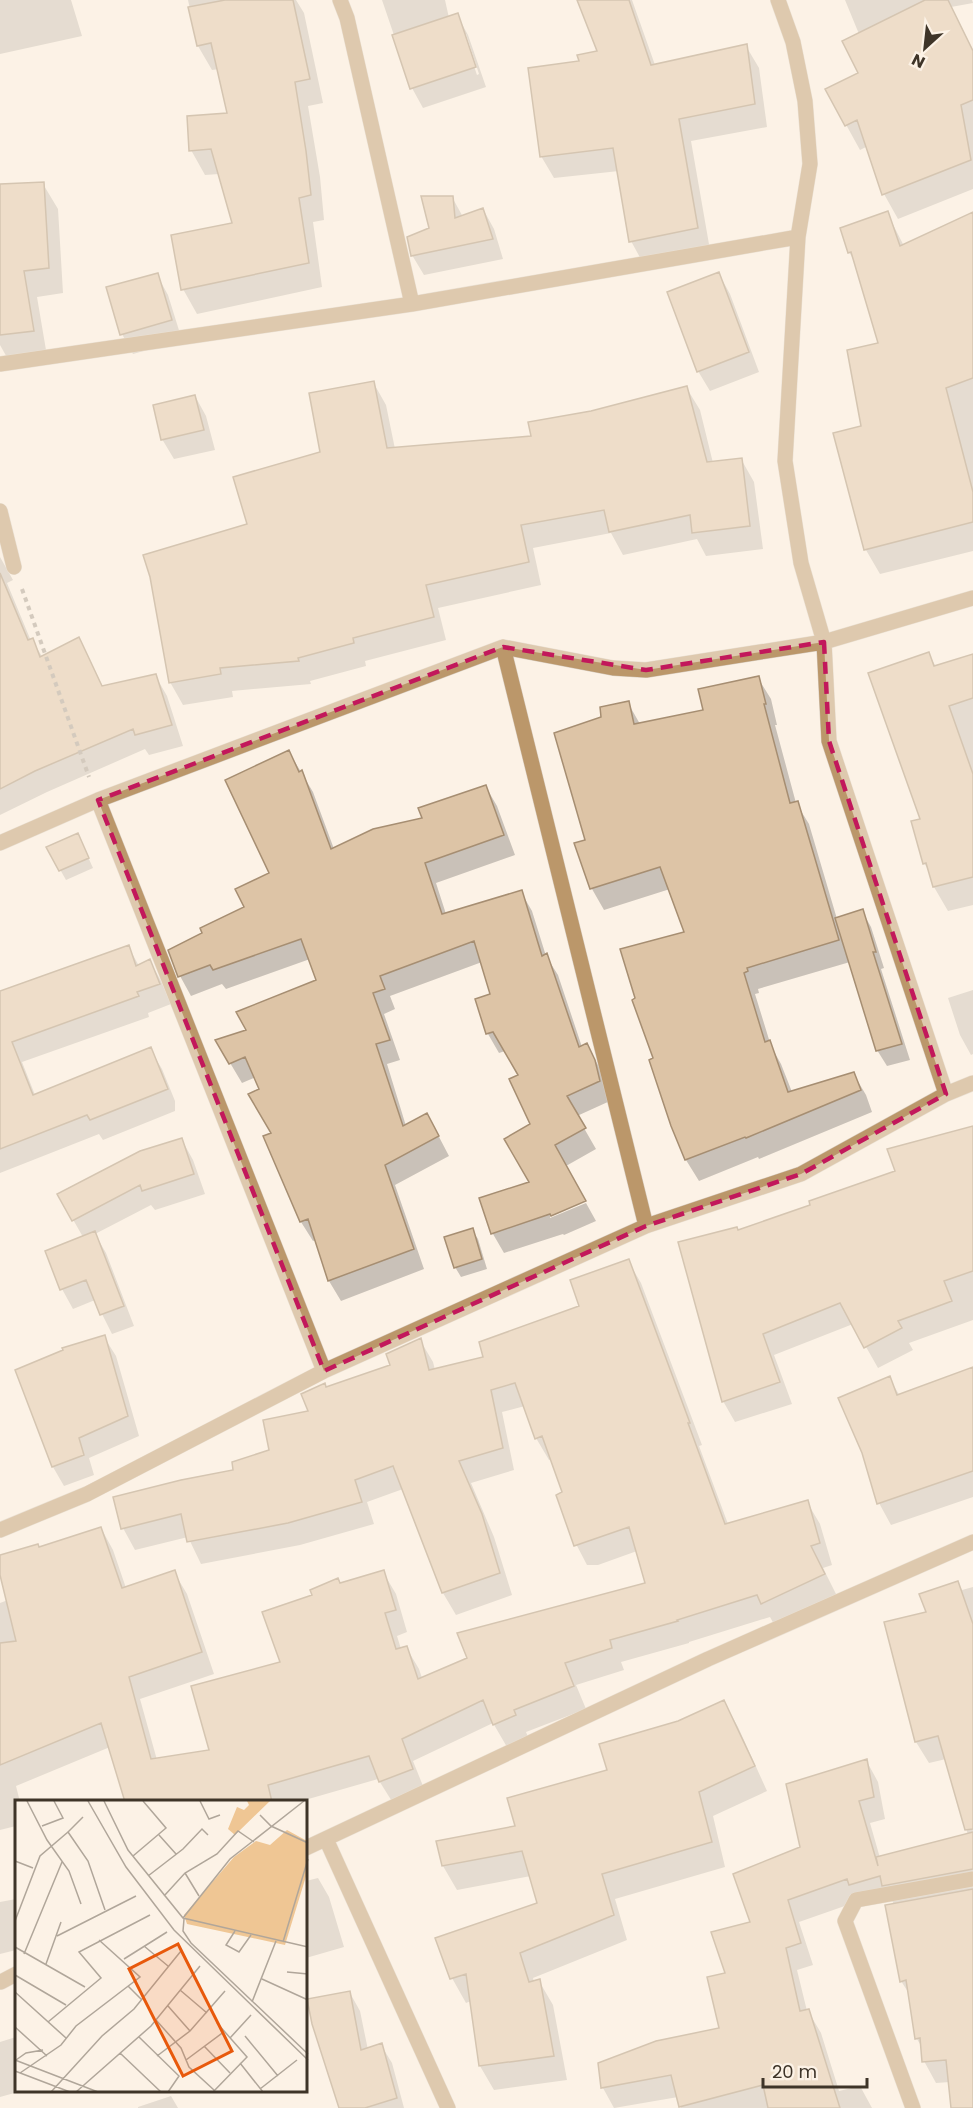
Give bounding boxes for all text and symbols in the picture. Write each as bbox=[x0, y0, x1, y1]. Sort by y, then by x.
north arrow bbox=[895, 18, 955, 78]
text: N bbox=[908, 48, 929, 74]
inset map bbox=[15, 1800, 308, 2093]
scale bar bbox=[763, 2051, 866, 2089]
text: 20 m bbox=[772, 2059, 817, 2084]

